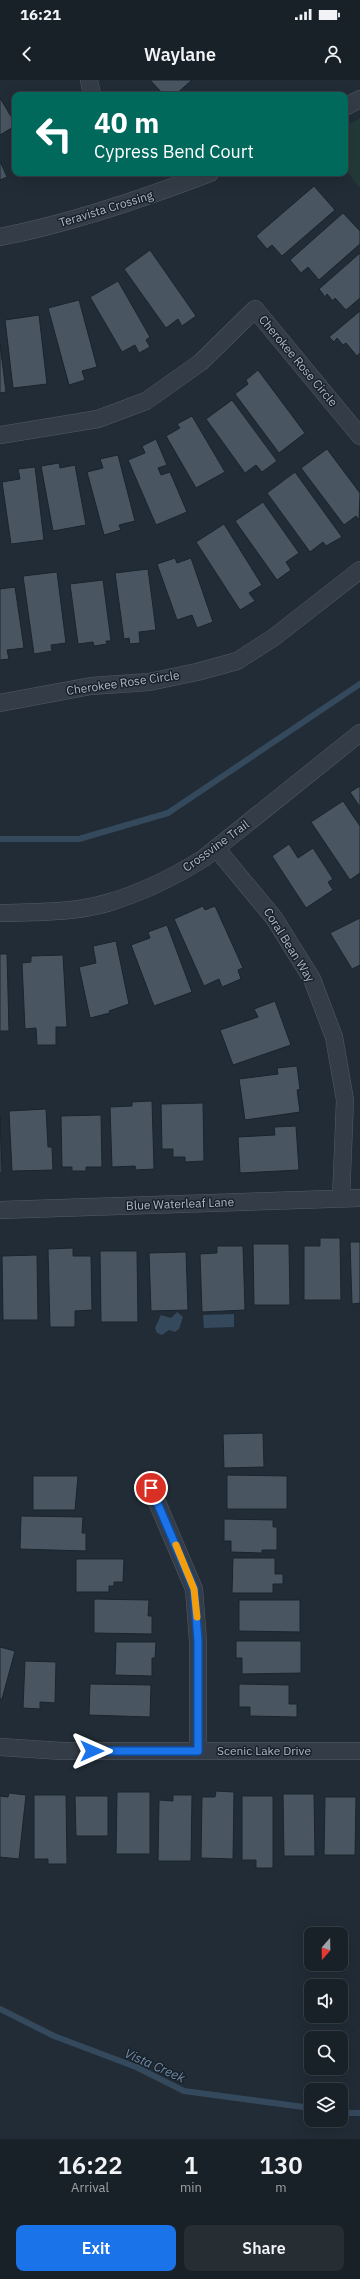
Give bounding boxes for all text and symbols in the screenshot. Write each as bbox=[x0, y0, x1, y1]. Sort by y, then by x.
text: 16:21 bbox=[20, 5, 61, 24]
icon: back bbox=[16, 43, 38, 65]
text: Waylane bbox=[144, 43, 216, 66]
icon: person bbox=[322, 43, 344, 65]
text: 40 m bbox=[94, 104, 159, 141]
icon: left bbox=[28, 108, 80, 160]
text: Cypress Bend Court bbox=[94, 140, 254, 163]
street label: Teravista Crossing bbox=[57, 187, 155, 230]
street label: Cherokee Rose Circle bbox=[256, 312, 341, 410]
street label: Cherokee Rose Circle bbox=[65, 667, 181, 698]
street label: Crossvine Trail bbox=[180, 816, 252, 875]
street label: Coral Bean Way bbox=[261, 905, 318, 985]
street label: Blue Waterleaf Lane bbox=[126, 1194, 235, 1213]
pin bbox=[134, 1471, 168, 1505]
icon: arrive bbox=[140, 1477, 162, 1499]
position arrow bbox=[71, 1730, 113, 1772]
street label: Scenic Lake Drive bbox=[217, 1743, 311, 1758]
north arrow bbox=[304, 1927, 348, 1971]
map controls bbox=[304, 1927, 348, 2127]
button: sound bbox=[304, 1979, 348, 2023]
button: search bbox=[304, 2031, 348, 2075]
water label: Vista Creek bbox=[122, 2045, 188, 2086]
button: layers bbox=[304, 2083, 348, 2127]
text: 16:22 bbox=[57, 2149, 123, 2181]
text: 1 bbox=[184, 2149, 198, 2181]
text: 130 bbox=[259, 2149, 303, 2181]
text: Arrival bbox=[71, 2179, 109, 2196]
text: min bbox=[180, 2179, 202, 2196]
text: m bbox=[275, 2179, 287, 2196]
button: Exit bbox=[16, 2225, 176, 2271]
button: Share bbox=[184, 2225, 344, 2271]

